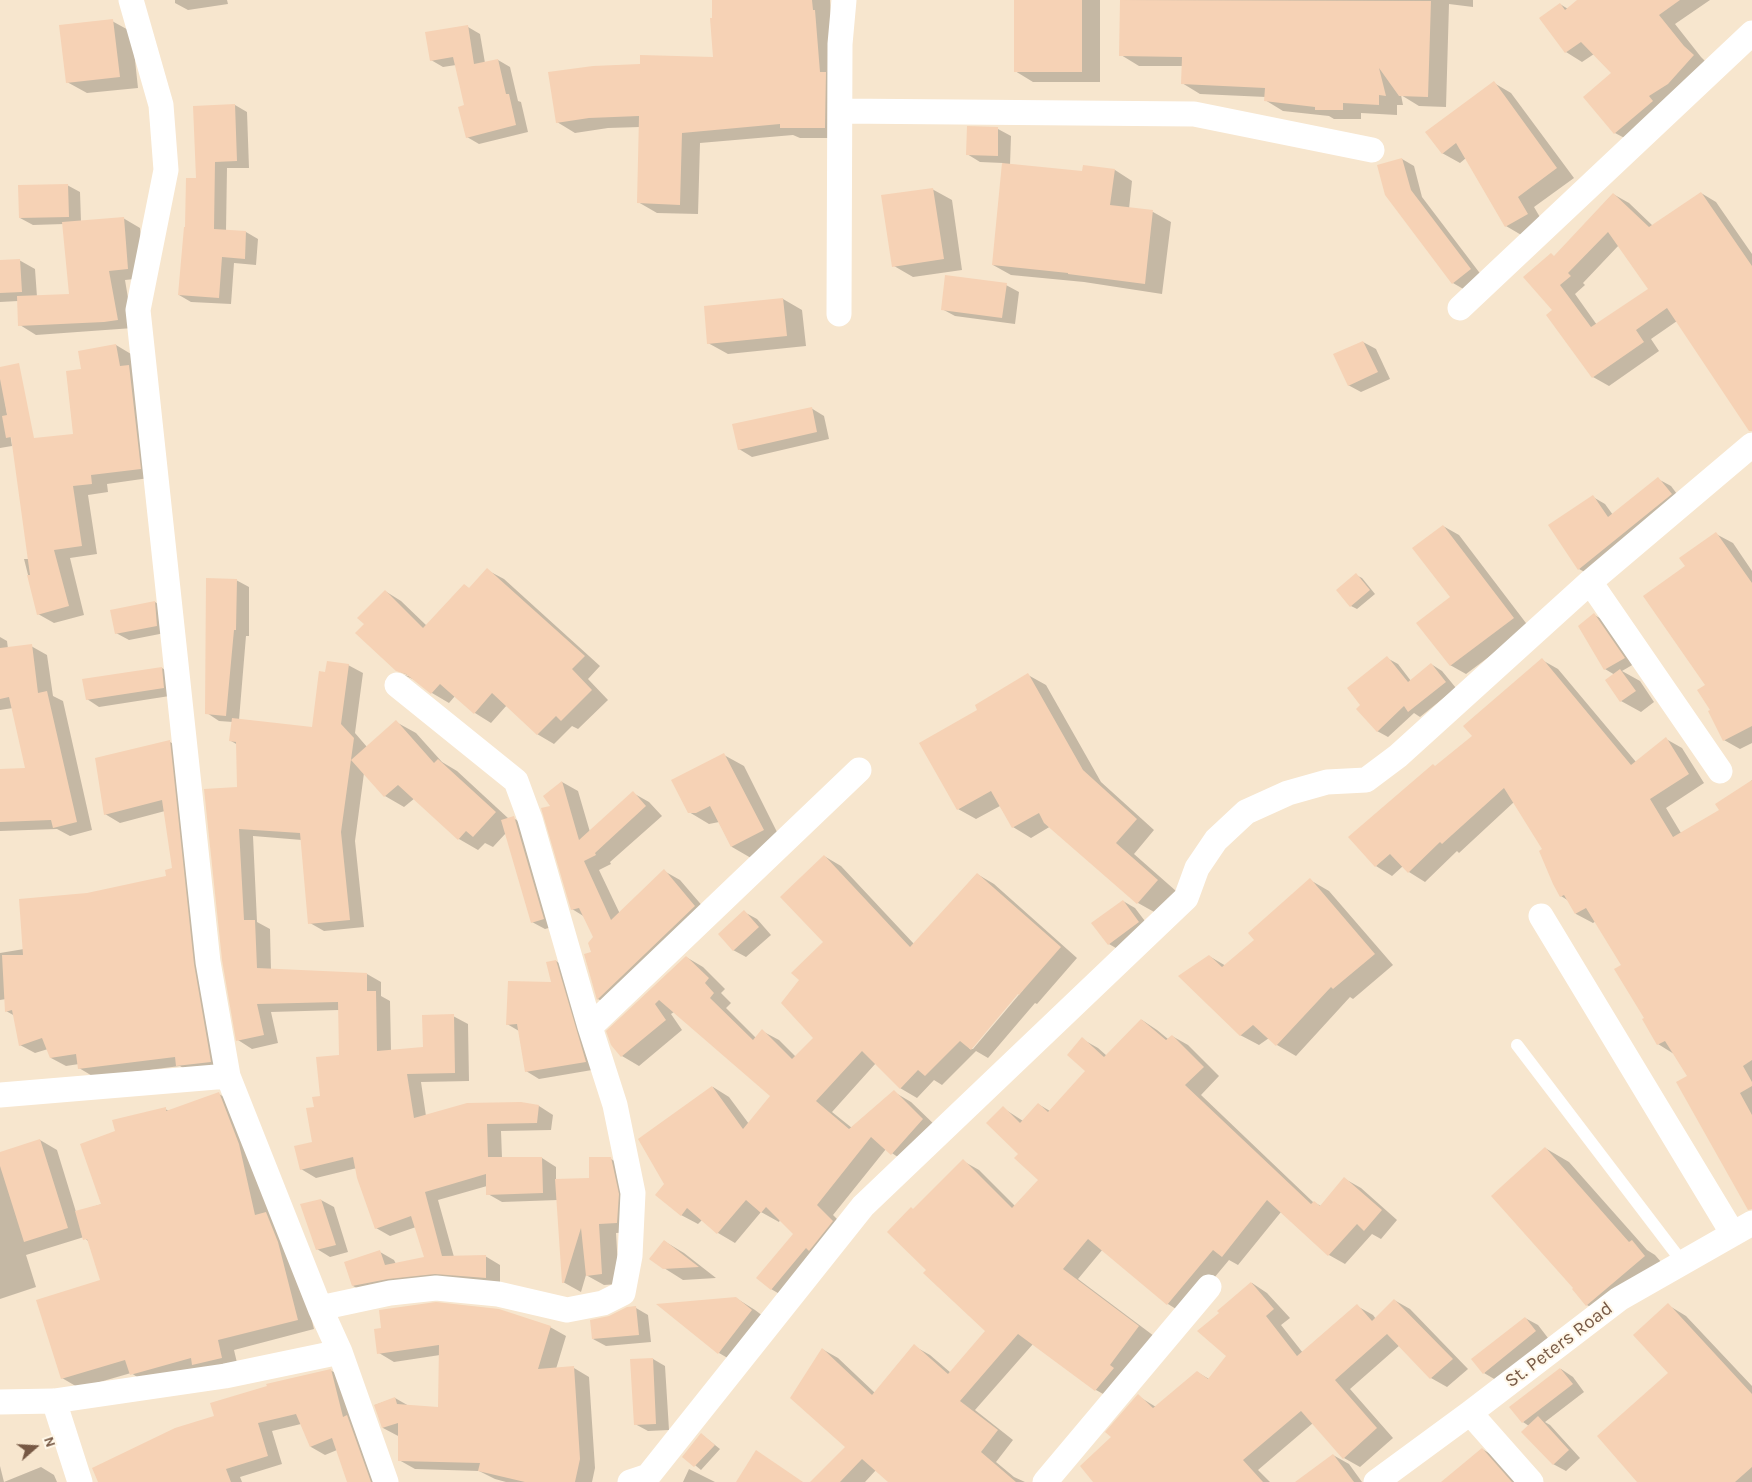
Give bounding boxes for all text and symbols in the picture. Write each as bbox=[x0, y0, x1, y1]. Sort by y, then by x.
street label: St. Peters Road bbox=[1501, 1297, 1617, 1393]
north arrow bbox=[10, 1422, 60, 1472]
text: N bbox=[40, 1434, 59, 1449]

